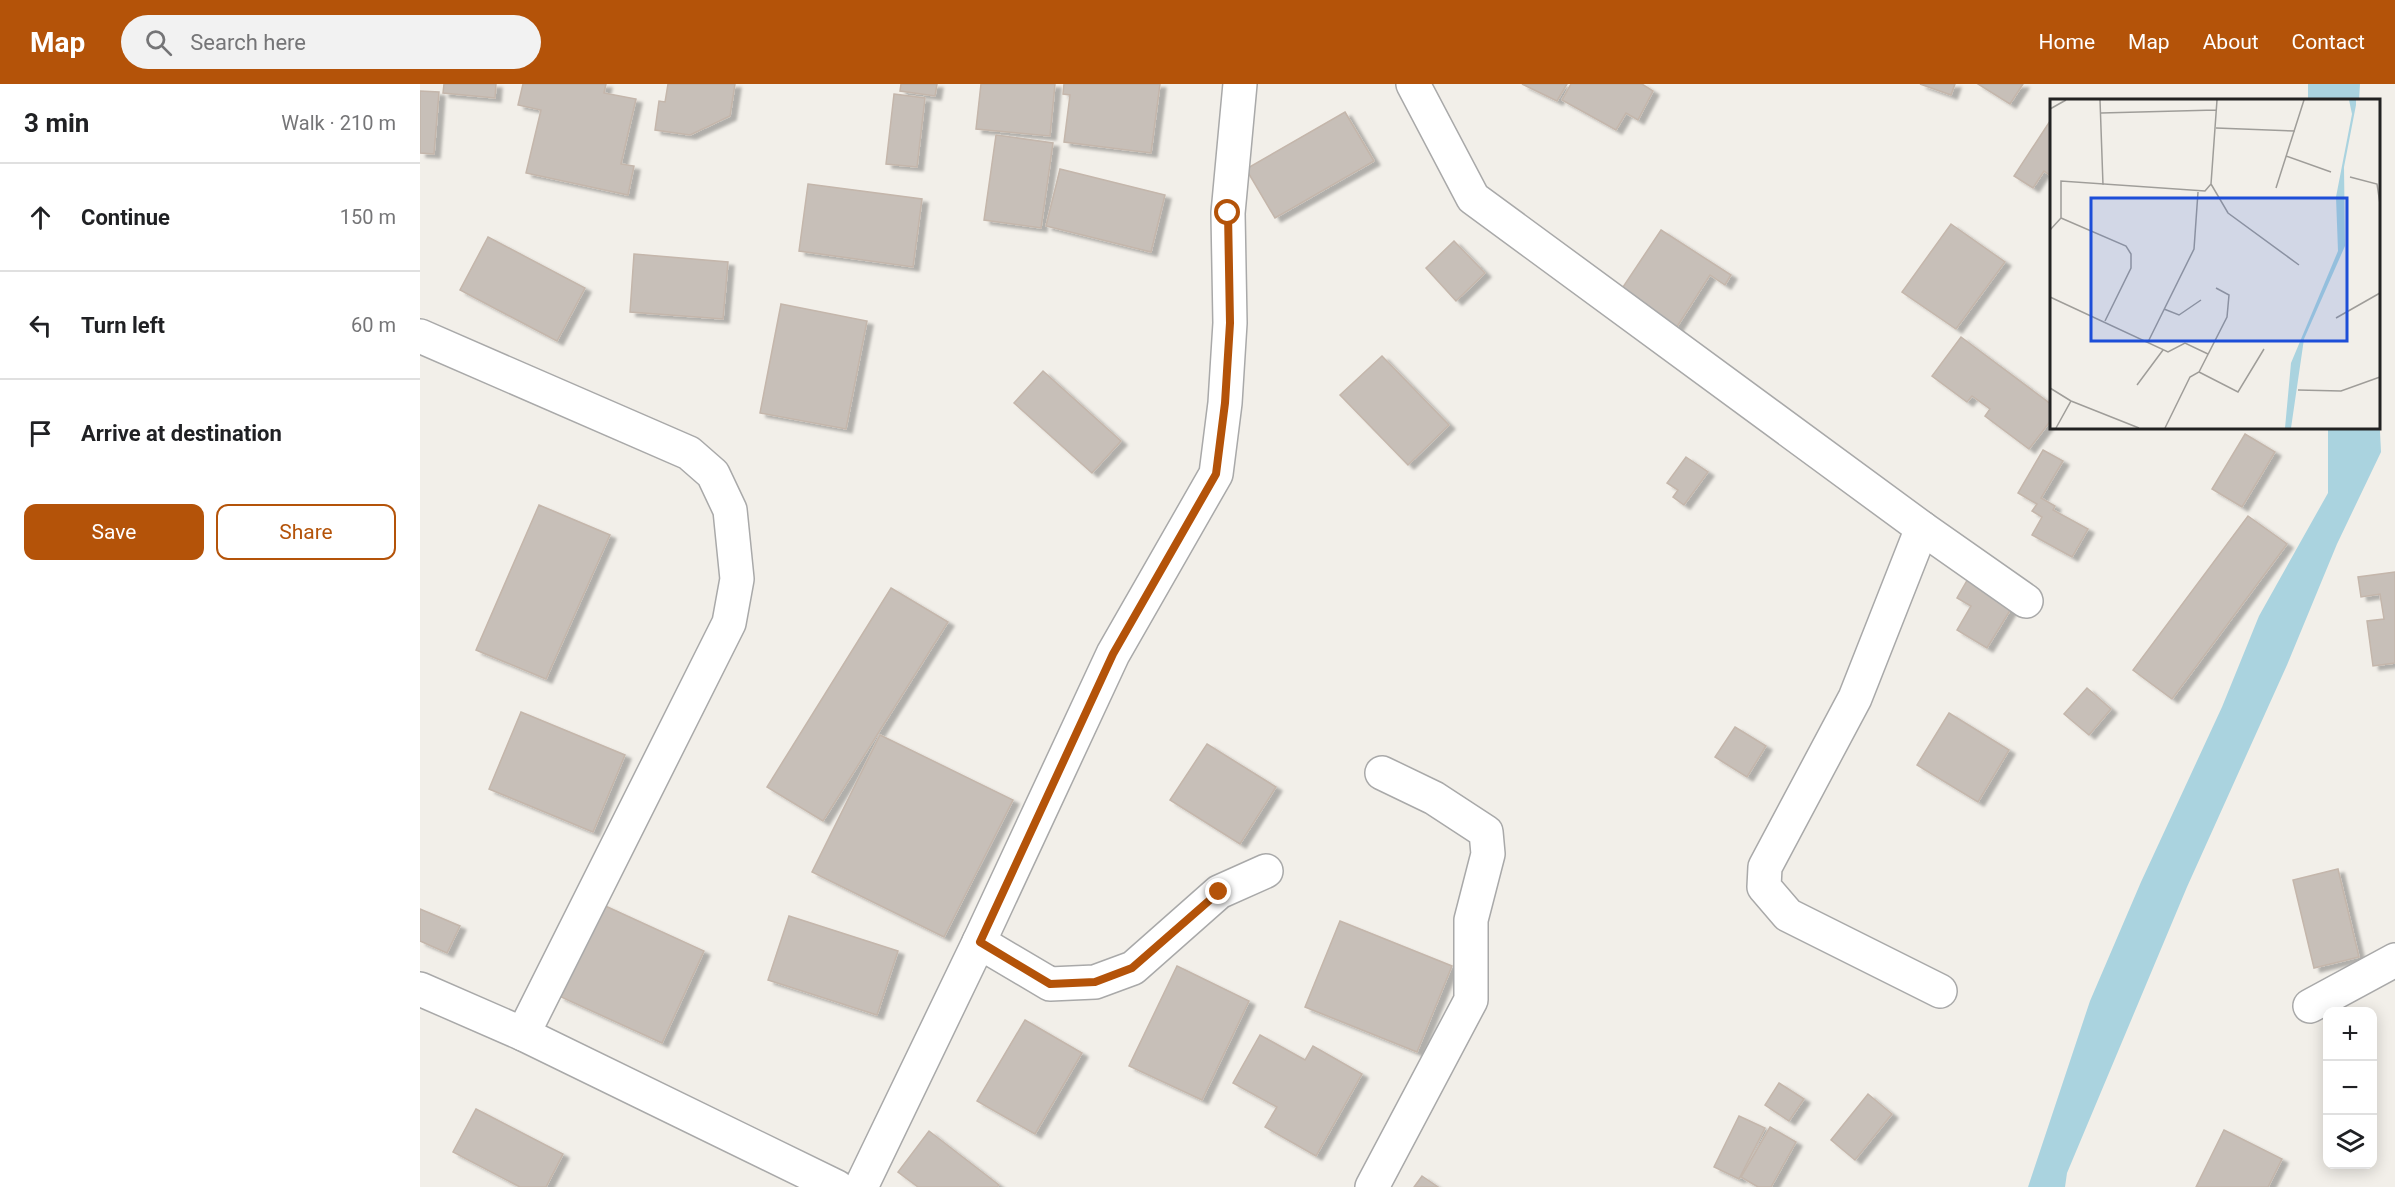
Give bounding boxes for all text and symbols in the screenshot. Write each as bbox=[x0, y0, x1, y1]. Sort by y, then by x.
search box bbox=[121, 15, 541, 69]
text: Map bbox=[30, 26, 85, 59]
icon: search bbox=[142, 26, 175, 59]
text: Search here bbox=[190, 30, 306, 55]
text: Home bbox=[2039, 30, 2095, 54]
text: Map bbox=[2128, 30, 2170, 54]
text: About bbox=[2203, 30, 2259, 54]
text: Contact bbox=[2292, 30, 2365, 54]
inset map bbox=[2050, 99, 2380, 429]
text: 3 min bbox=[24, 108, 89, 138]
text: Walk · 210 m bbox=[281, 111, 396, 135]
route start bbox=[1214, 199, 1240, 225]
icon: ahead bbox=[24, 201, 57, 234]
text: Continue bbox=[81, 205, 170, 230]
text: 150 m bbox=[340, 205, 396, 229]
icon: left bbox=[24, 309, 57, 342]
text: Turn left bbox=[81, 313, 165, 338]
text: 60 m bbox=[351, 313, 396, 337]
icon: arrive bbox=[24, 417, 57, 450]
text: Arrive at destination bbox=[81, 421, 282, 446]
button: Save bbox=[24, 504, 204, 560]
button: Share bbox=[216, 504, 396, 560]
route end bbox=[1205, 878, 1231, 904]
map controls bbox=[2323, 1007, 2377, 1169]
button: + bbox=[2323, 1007, 2377, 1061]
button: − bbox=[2323, 1061, 2377, 1115]
button: layers bbox=[2323, 1115, 2377, 1169]

